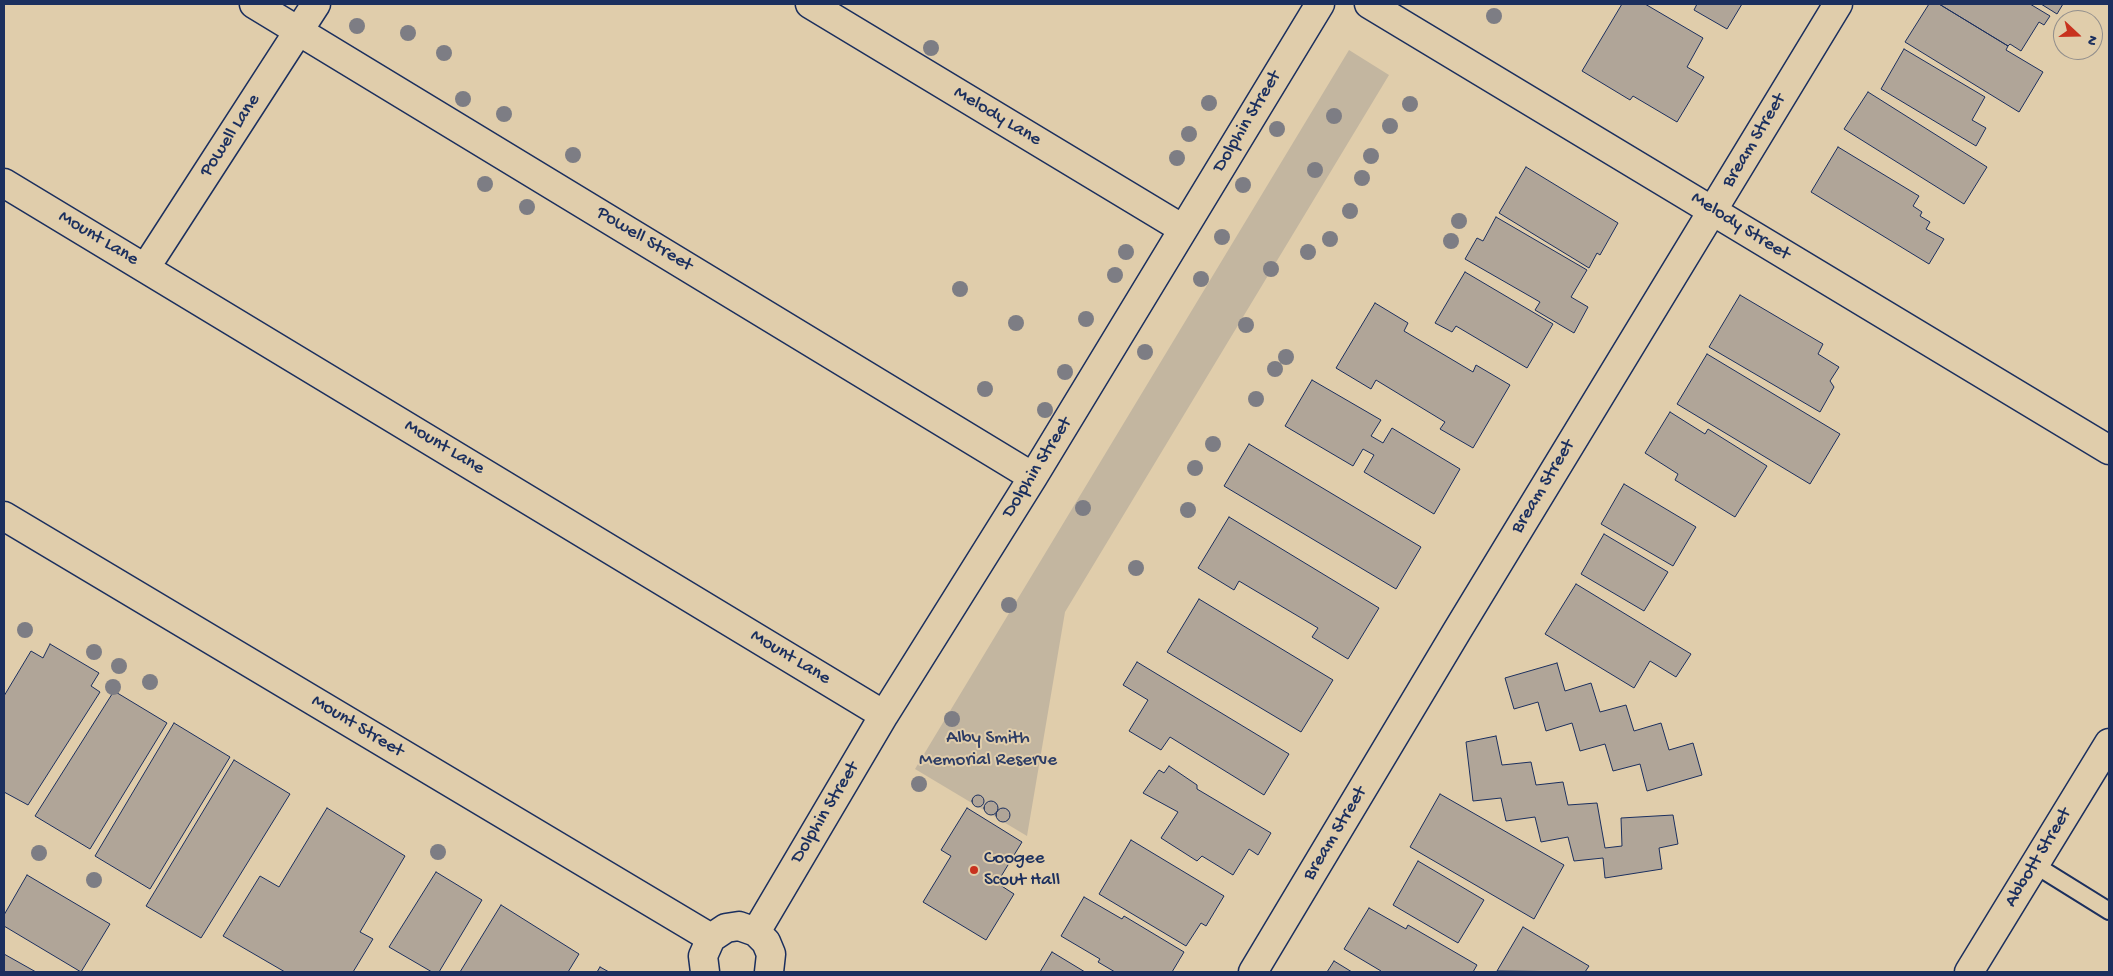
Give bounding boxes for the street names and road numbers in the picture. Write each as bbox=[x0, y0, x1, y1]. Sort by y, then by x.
street label: Dolphin Street bbox=[1209, 67, 1287, 177]
street label: Melody Lane bbox=[949, 82, 1045, 152]
street label: Powell Lane bbox=[196, 90, 266, 182]
street label: Bream Street bbox=[1718, 90, 1792, 192]
street label: Melody Street bbox=[1686, 187, 1794, 267]
street label: Powell Street bbox=[592, 202, 696, 278]
street label: Mount Lane bbox=[54, 206, 142, 272]
street label: Dolphin Street bbox=[998, 413, 1078, 523]
street label: Mount Lane bbox=[400, 415, 488, 481]
street label: Bream Street bbox=[1507, 436, 1581, 538]
street label: Mount Lane bbox=[746, 625, 834, 691]
street label: Mount Street bbox=[307, 690, 407, 764]
street label: Dolphin Street bbox=[787, 758, 865, 868]
street label: Bream Street bbox=[1299, 783, 1373, 885]
street label: Abbott Street bbox=[2000, 804, 2078, 912]

